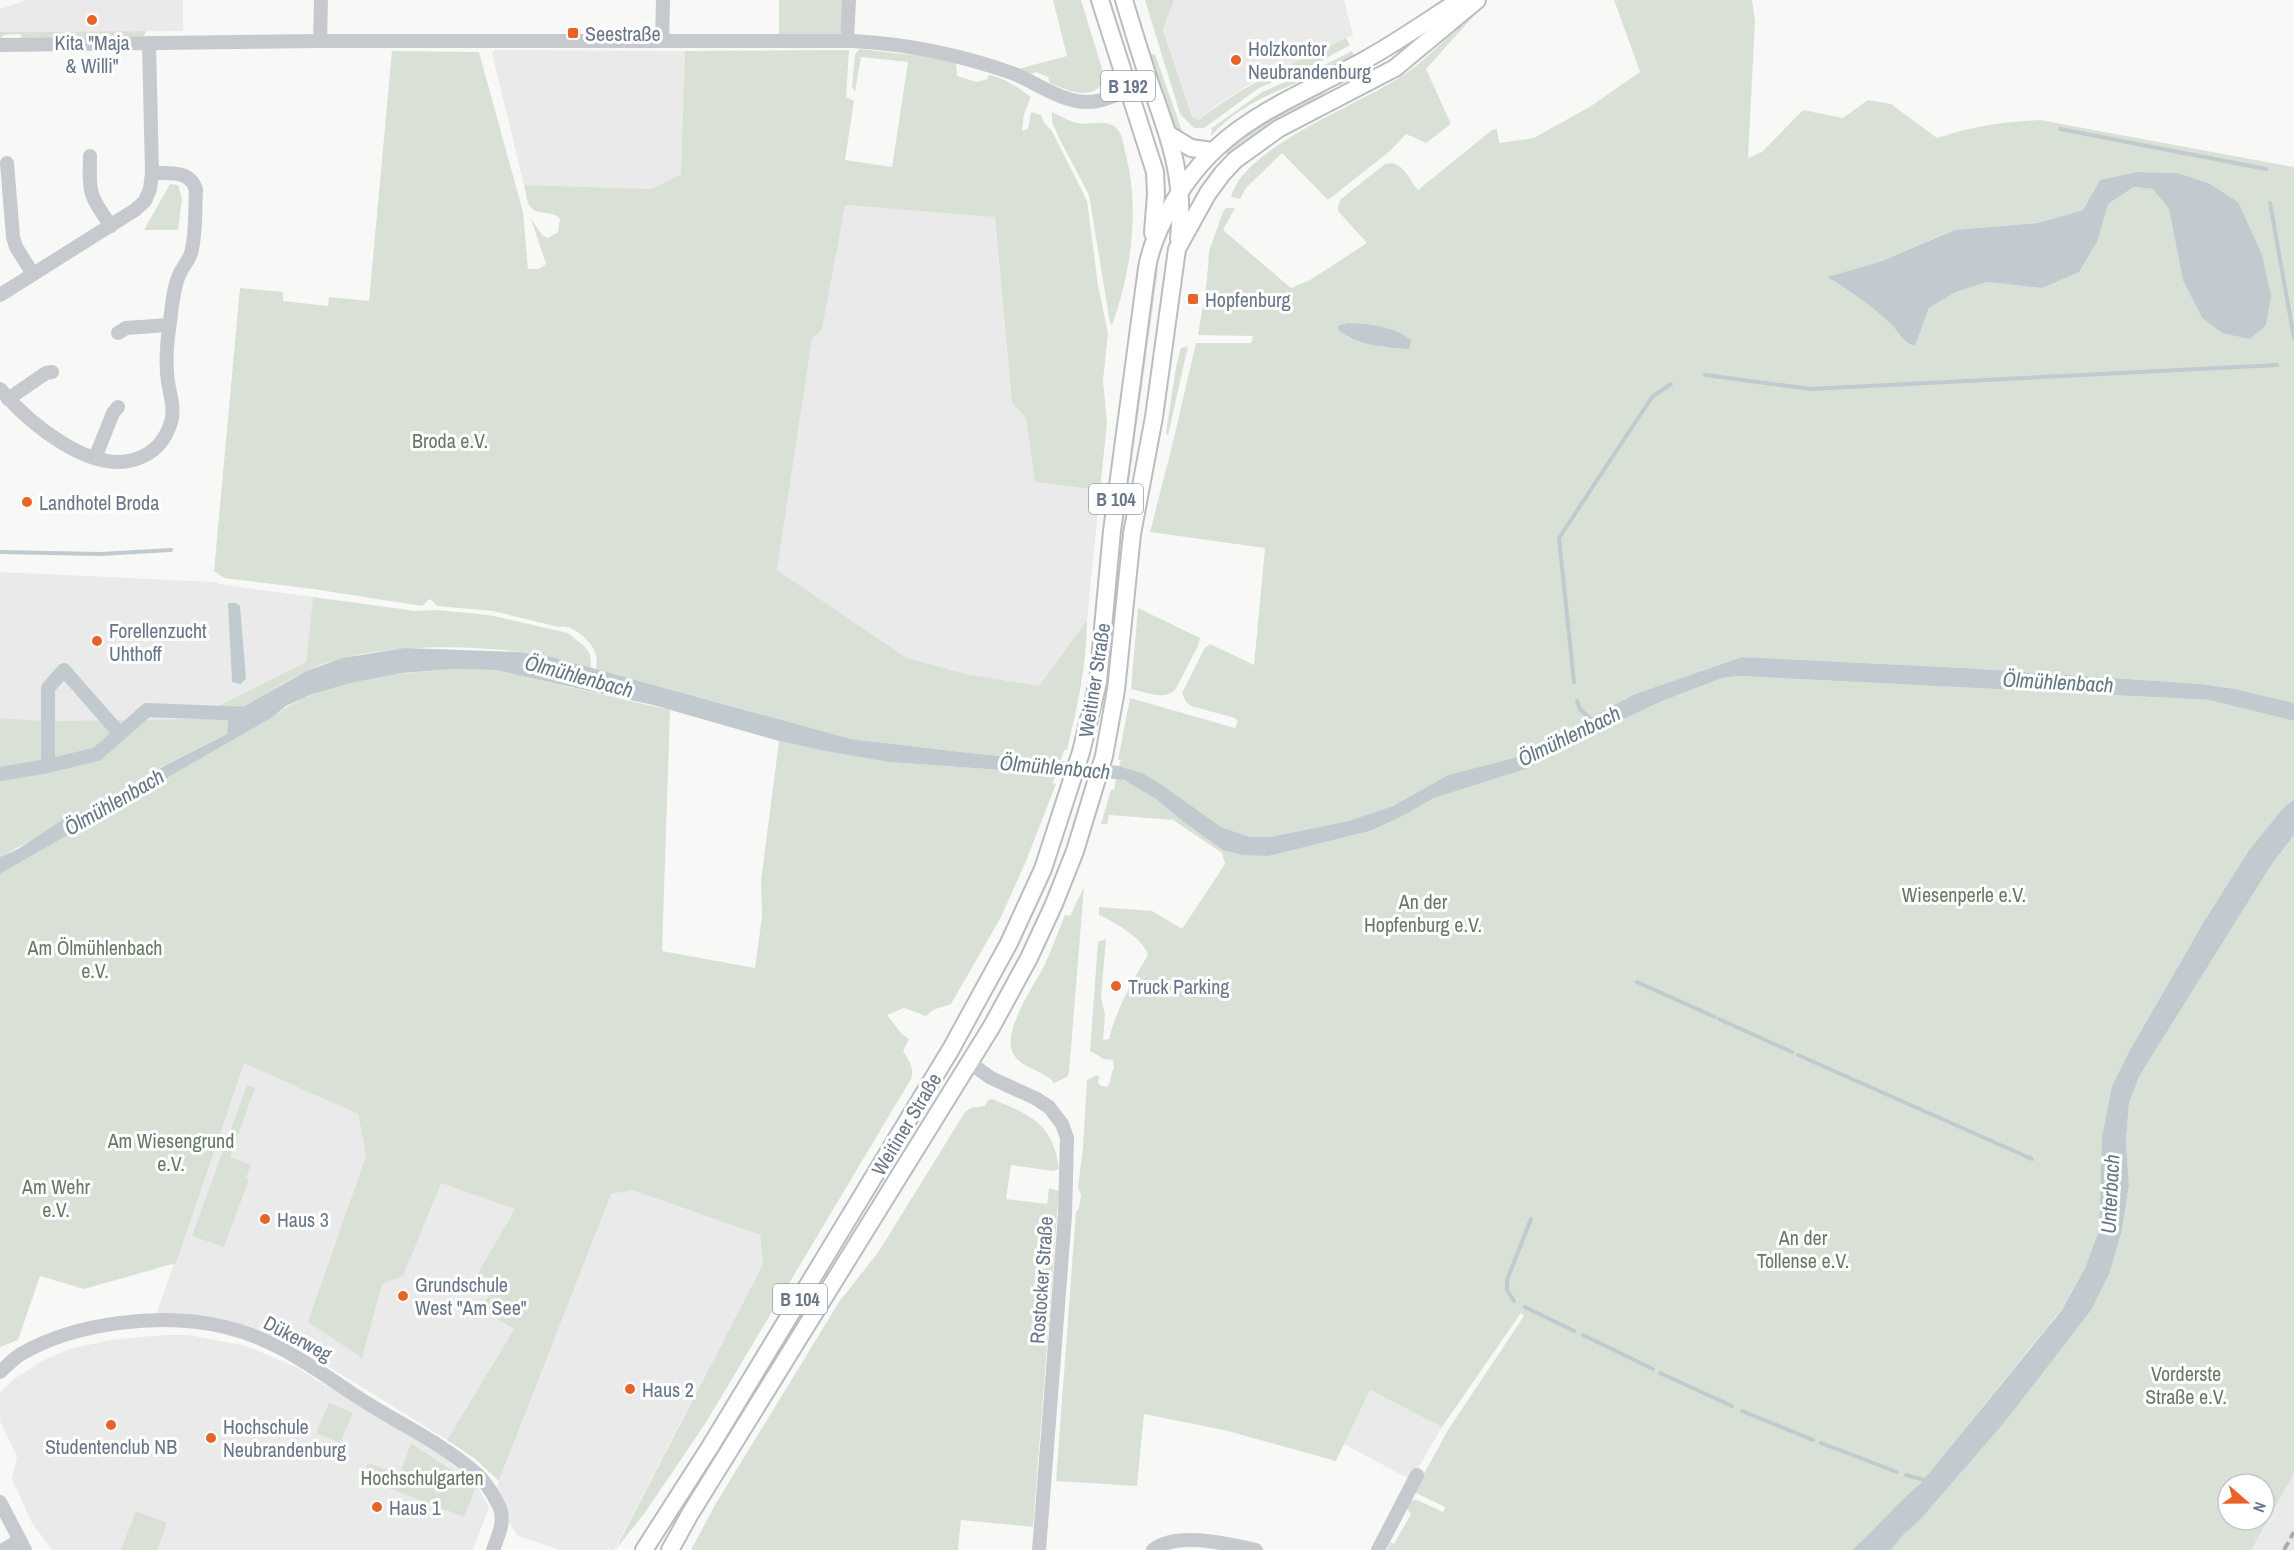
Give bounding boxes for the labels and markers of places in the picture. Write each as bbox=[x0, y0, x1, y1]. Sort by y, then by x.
marker: Kita "Maja & Willi" bbox=[85, 13, 99, 27]
place label: Seestraße bbox=[585, 20, 661, 47]
marker: Seestraße bbox=[566, 26, 580, 40]
place label: Kita "Maja & Willi" bbox=[54, 29, 130, 79]
place label: Holzkontor Neubrandenburg bbox=[1248, 35, 1371, 85]
marker: Holzkontor Neubrandenburg bbox=[1229, 53, 1243, 67]
place label: Hopfenburg bbox=[1205, 286, 1291, 313]
marker: Hopfenburg bbox=[1186, 292, 1200, 306]
place label: Landhotel Broda bbox=[39, 489, 159, 516]
marker: Landhotel Broda bbox=[20, 495, 34, 509]
place label: Forellenzucht Uhthoff bbox=[109, 617, 207, 667]
marker: Forellenzucht Uhthoff bbox=[90, 634, 104, 648]
place label: Truck Parking bbox=[1128, 973, 1229, 1000]
marker: Truck Parking bbox=[1109, 979, 1123, 993]
place label: Haus 3 bbox=[277, 1206, 329, 1233]
marker: Haus 3 bbox=[258, 1212, 272, 1226]
place label: Grundschule West "Am See" bbox=[415, 1271, 527, 1321]
marker: Grundschule West "Am See" bbox=[396, 1289, 410, 1303]
place label: Haus 2 bbox=[642, 1376, 694, 1403]
marker: Haus 2 bbox=[623, 1382, 637, 1396]
place label: Hochschule Neubrandenburg bbox=[223, 1413, 346, 1463]
marker: Studentenclub NB bbox=[104, 1418, 118, 1432]
marker: Hochschule Neubrandenburg bbox=[204, 1431, 218, 1445]
place label: Studentenclub NB bbox=[45, 1433, 177, 1460]
place label: Haus 1 bbox=[389, 1494, 441, 1521]
marker: Haus 1 bbox=[370, 1500, 384, 1514]

